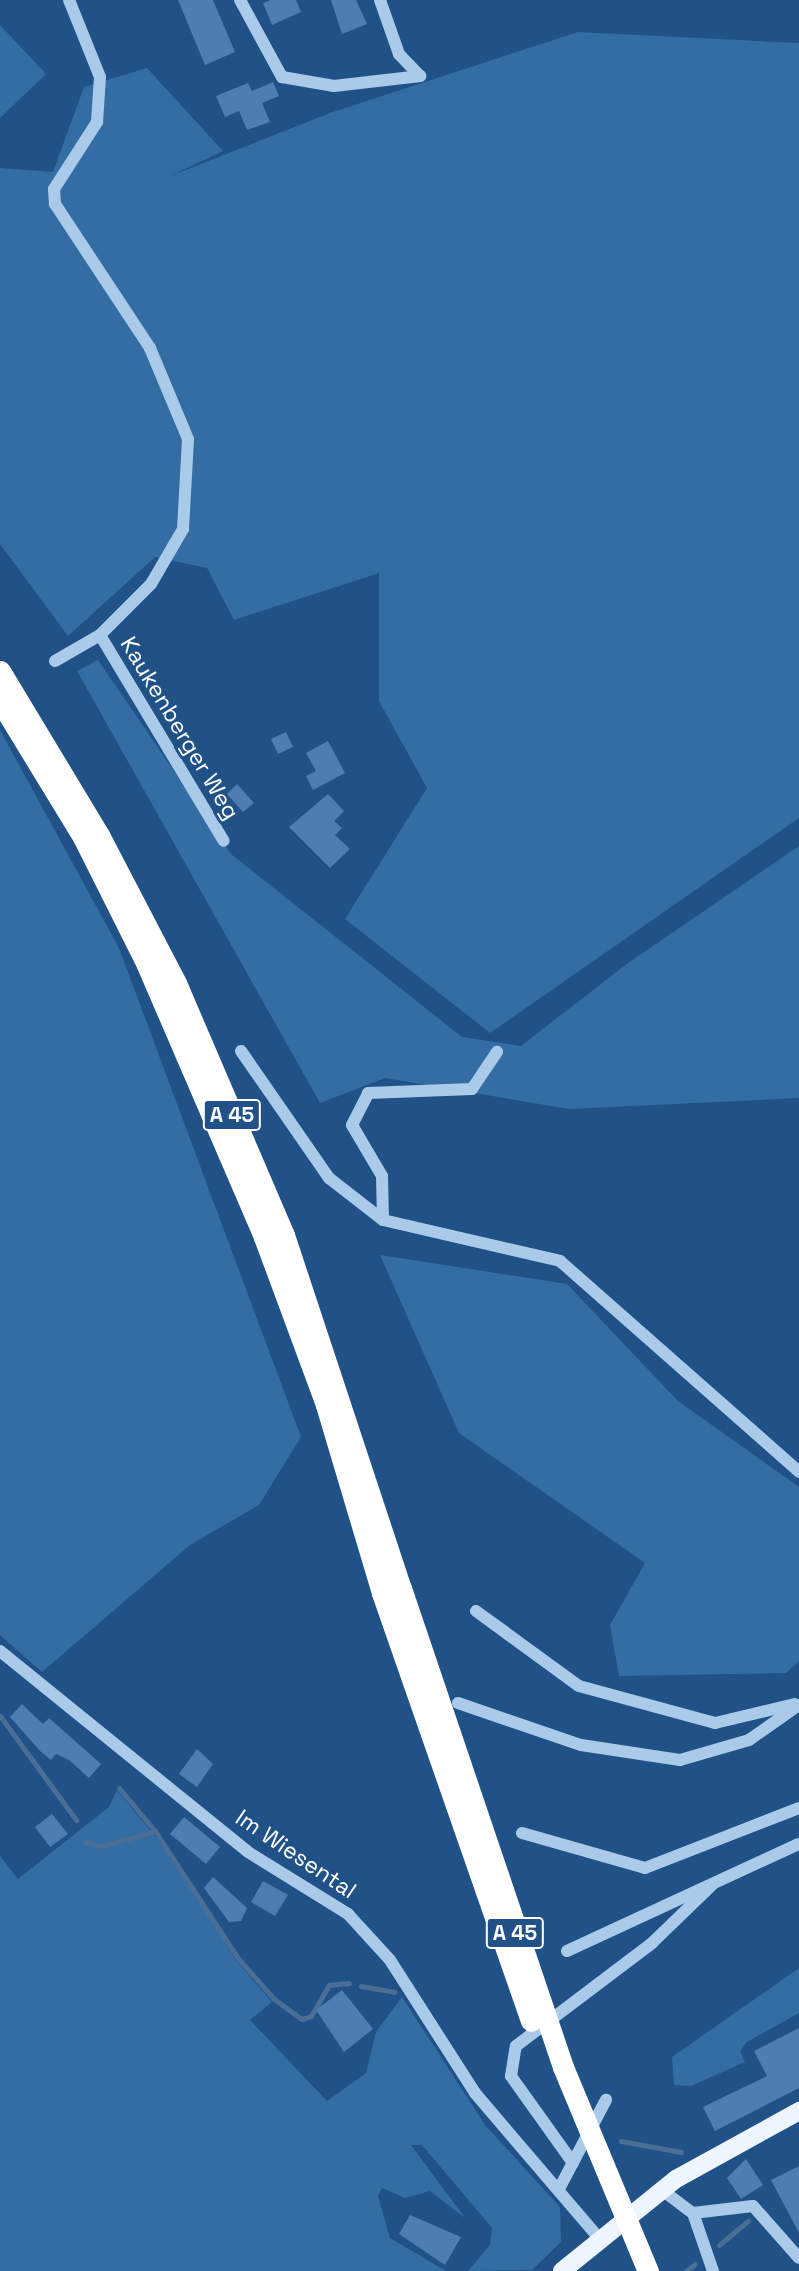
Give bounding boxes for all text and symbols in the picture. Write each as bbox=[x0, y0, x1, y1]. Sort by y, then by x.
street label: Kaukenberger Weg bbox=[115, 632, 245, 824]
road number: A 45 bbox=[202, 1098, 262, 1132]
street label: Im Wiesental bbox=[230, 1804, 362, 1904]
road number: A 45 bbox=[485, 1916, 545, 1951]

